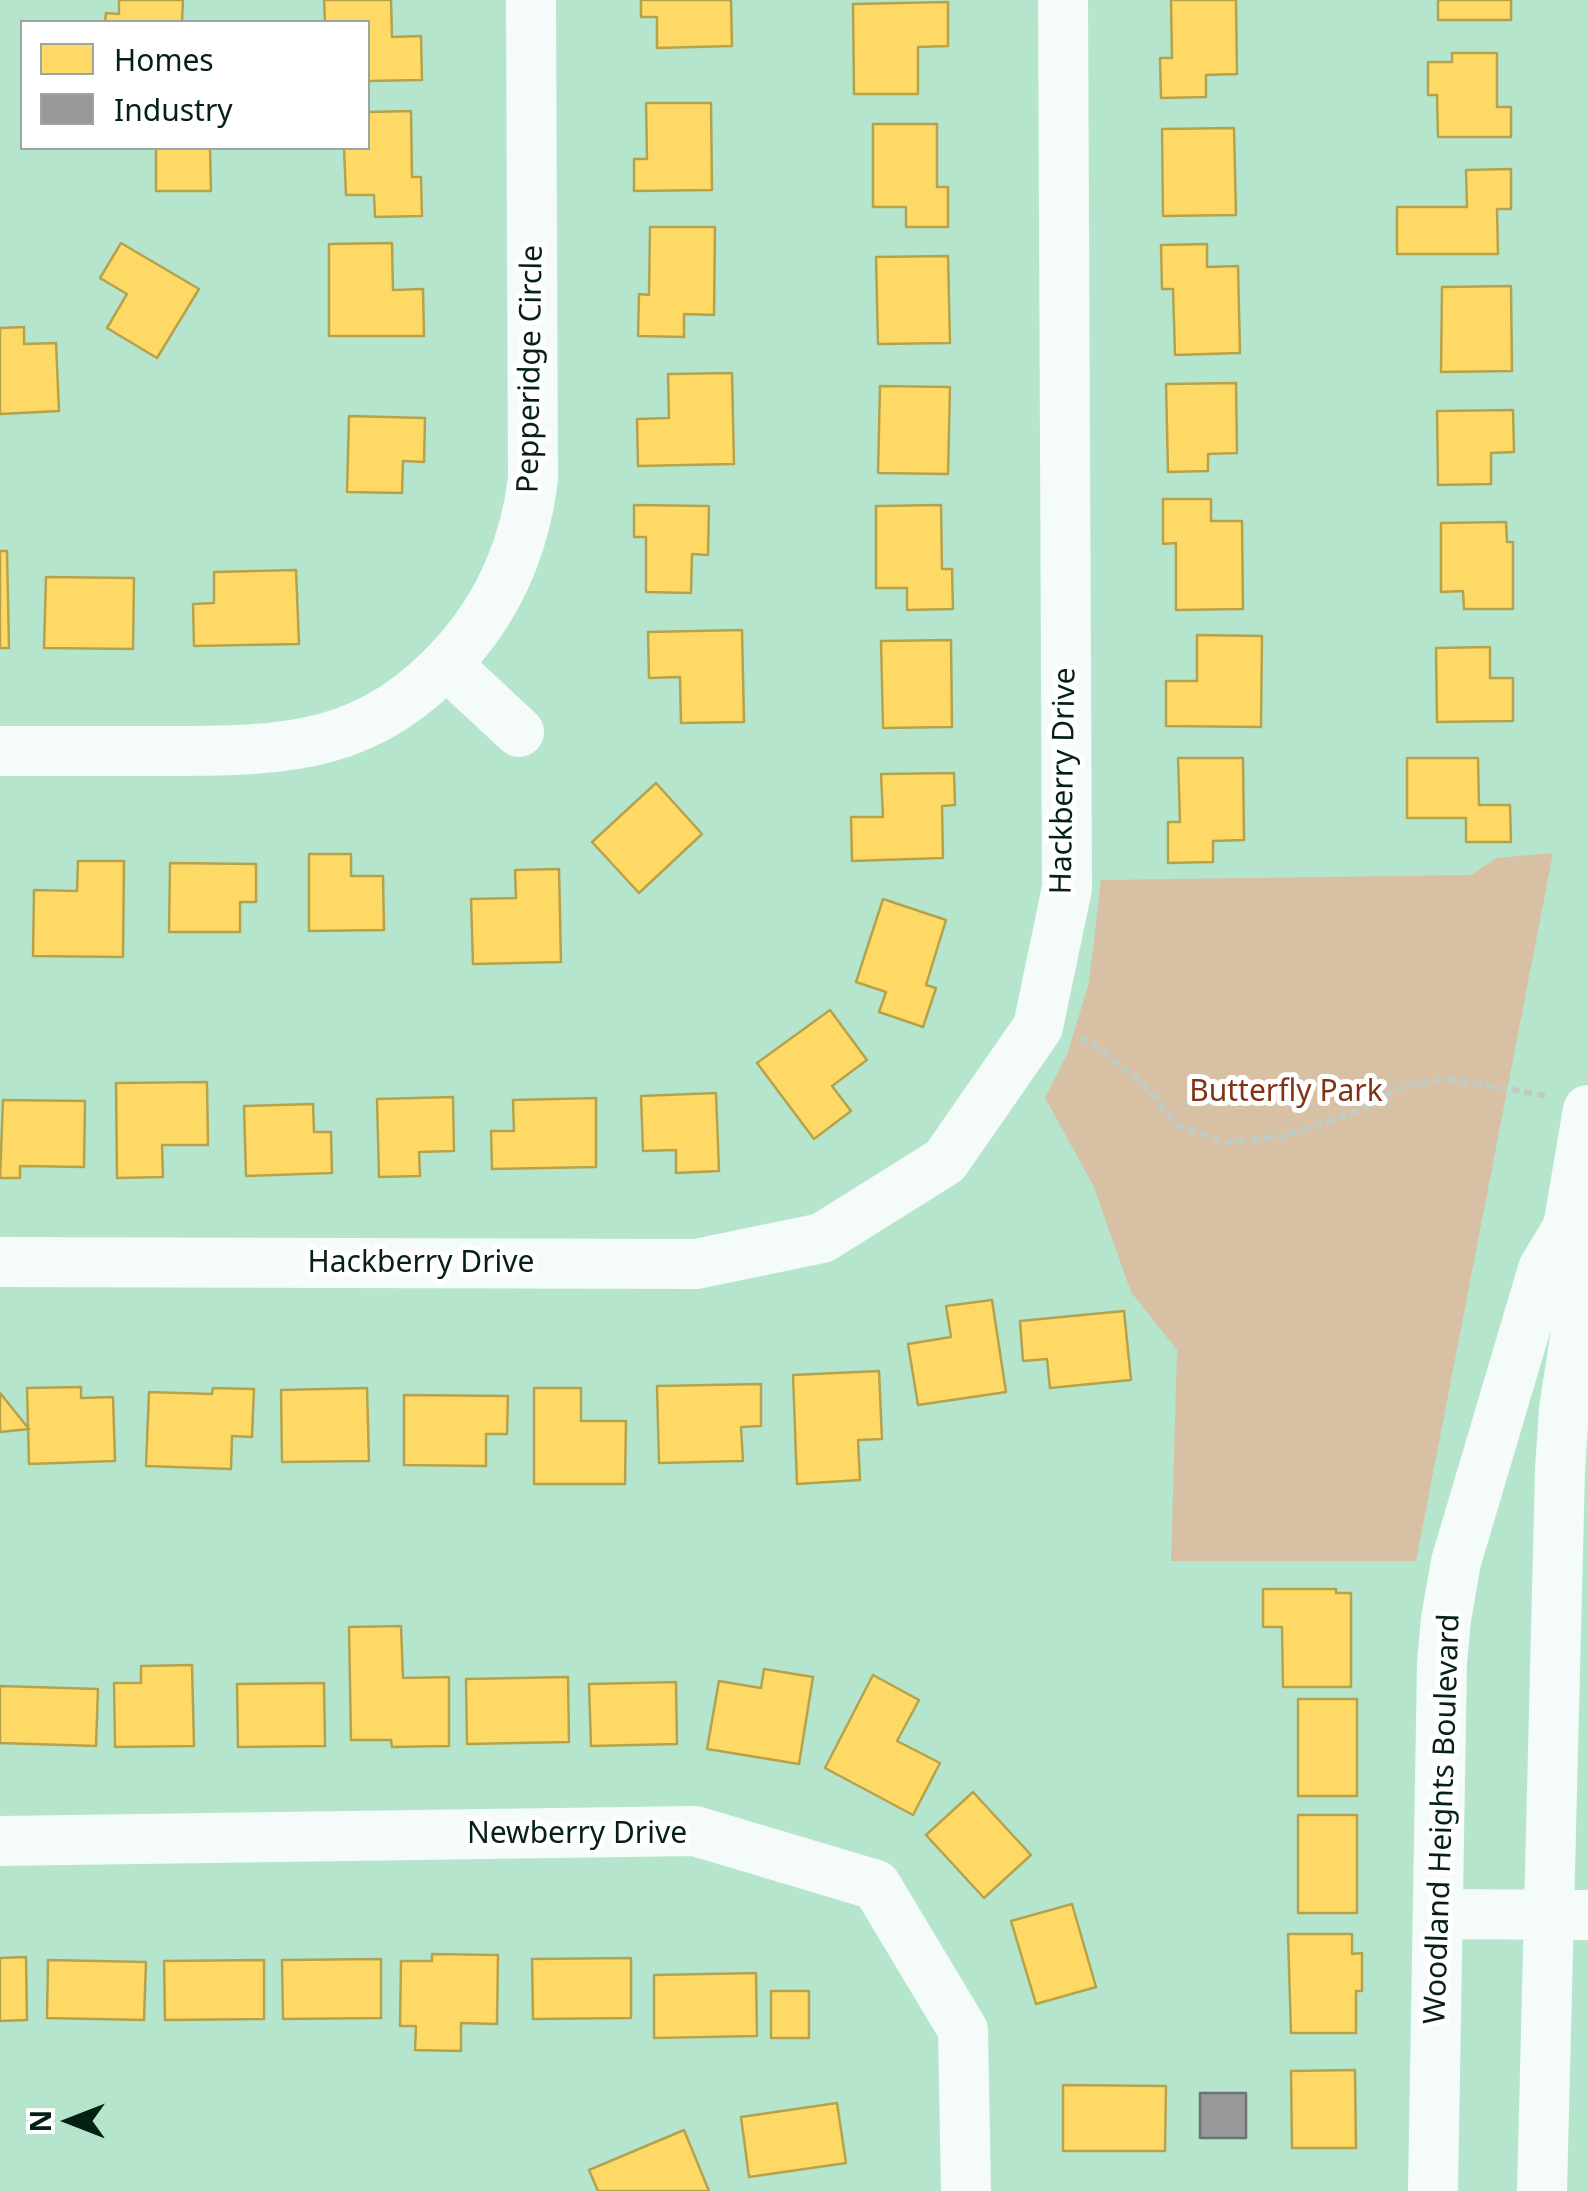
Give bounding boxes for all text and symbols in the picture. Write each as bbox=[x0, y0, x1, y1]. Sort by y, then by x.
legend bbox=[20, 20, 370, 150]
text: Homes bbox=[114, 39, 214, 80]
text: Industry bbox=[114, 89, 233, 130]
street label: Pepperidge Circle bbox=[511, 245, 551, 493]
street label: Hackberry Drive bbox=[1044, 667, 1084, 895]
park label: Butterfly Park bbox=[1189, 1074, 1383, 1110]
street label: Hackberry Drive bbox=[308, 1245, 534, 1281]
street label: Woodland Heights Boulevard bbox=[1418, 1613, 1468, 2025]
street label: Newberry Drive bbox=[467, 1816, 687, 1852]
north arrow bbox=[20, 2071, 120, 2171]
text: N bbox=[21, 2110, 59, 2132]

